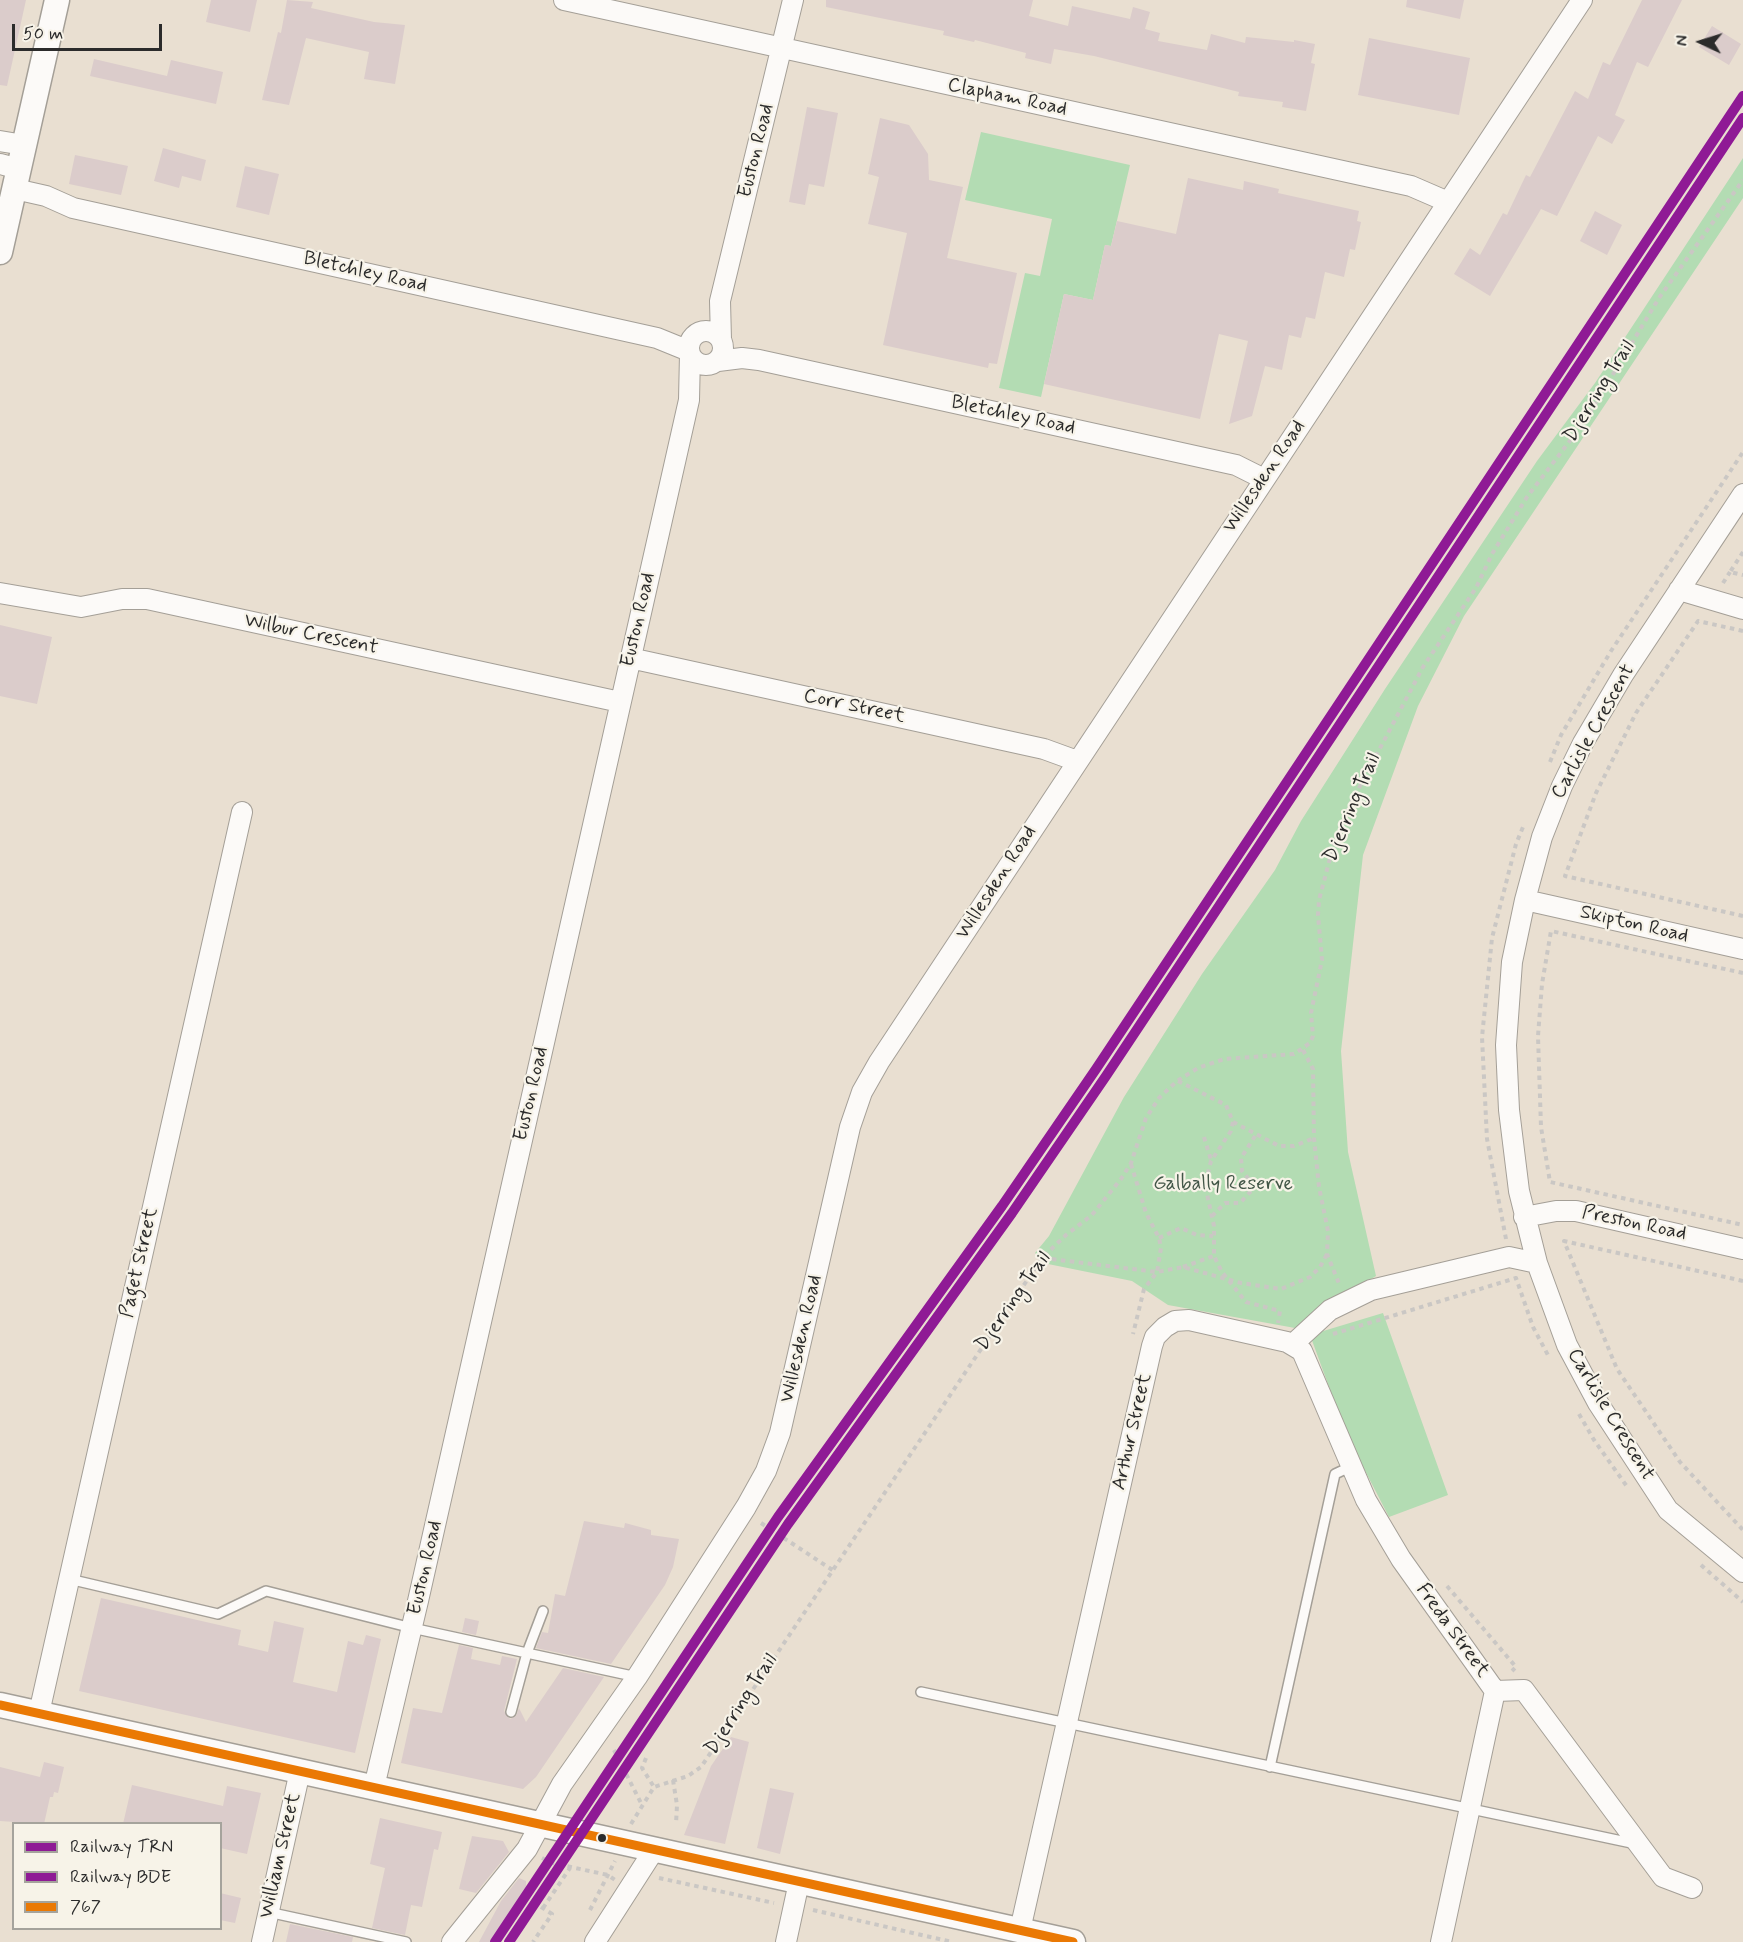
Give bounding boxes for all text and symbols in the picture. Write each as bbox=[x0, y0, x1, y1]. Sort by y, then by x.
scale bar bbox=[15, 12, 165, 50]
north arrow bbox=[1671, 12, 1731, 72]
text: 50 m bbox=[23, 22, 63, 46]
text: N bbox=[1672, 35, 1693, 47]
street label: Clapham Road bbox=[945, 74, 1069, 122]
street label: Euston Road bbox=[734, 102, 780, 200]
street label: Bletchley Road bbox=[301, 247, 429, 299]
street label: Djerring Trail bbox=[1559, 337, 1641, 447]
street label: Bletchley Road bbox=[949, 391, 1077, 441]
street label: Willesden Road bbox=[1219, 416, 1311, 538]
street label: Euston Road bbox=[617, 571, 661, 669]
street label: Wilbur Crescent bbox=[242, 609, 380, 661]
street label: Carlisle Crescent bbox=[1547, 661, 1641, 803]
street label: Corr Street bbox=[801, 685, 907, 729]
street label: Djerring Trail bbox=[1319, 750, 1387, 866]
street label: Willesden Road bbox=[951, 822, 1043, 944]
street label: Skipton Road bbox=[1578, 901, 1690, 949]
street label: Euston Road bbox=[510, 1045, 554, 1143]
park label: Galbally Reserve bbox=[1153, 1173, 1293, 1197]
street label: Preston Road bbox=[1580, 1201, 1688, 1247]
street label: Paget Street bbox=[116, 1206, 164, 1320]
street label: Djerring Trail bbox=[971, 1248, 1057, 1356]
street label: Willesden Road bbox=[776, 1273, 828, 1405]
street label: Carlisle Crescent bbox=[1561, 1345, 1659, 1485]
street label: Arthur Street bbox=[1108, 1371, 1158, 1493]
street label: Euston Road bbox=[404, 1519, 448, 1617]
street label: Freda Street bbox=[1410, 1579, 1494, 1683]
street label: Djerring Trail bbox=[700, 1650, 784, 1760]
street label: William Street bbox=[255, 1791, 307, 1921]
legend bbox=[12, 1822, 222, 1930]
unlabelled marker bbox=[596, 1832, 608, 1844]
text: Railway TRN bbox=[70, 1835, 173, 1859]
text: Railway BDE bbox=[70, 1865, 171, 1889]
text: 767 bbox=[70, 1895, 101, 1919]

